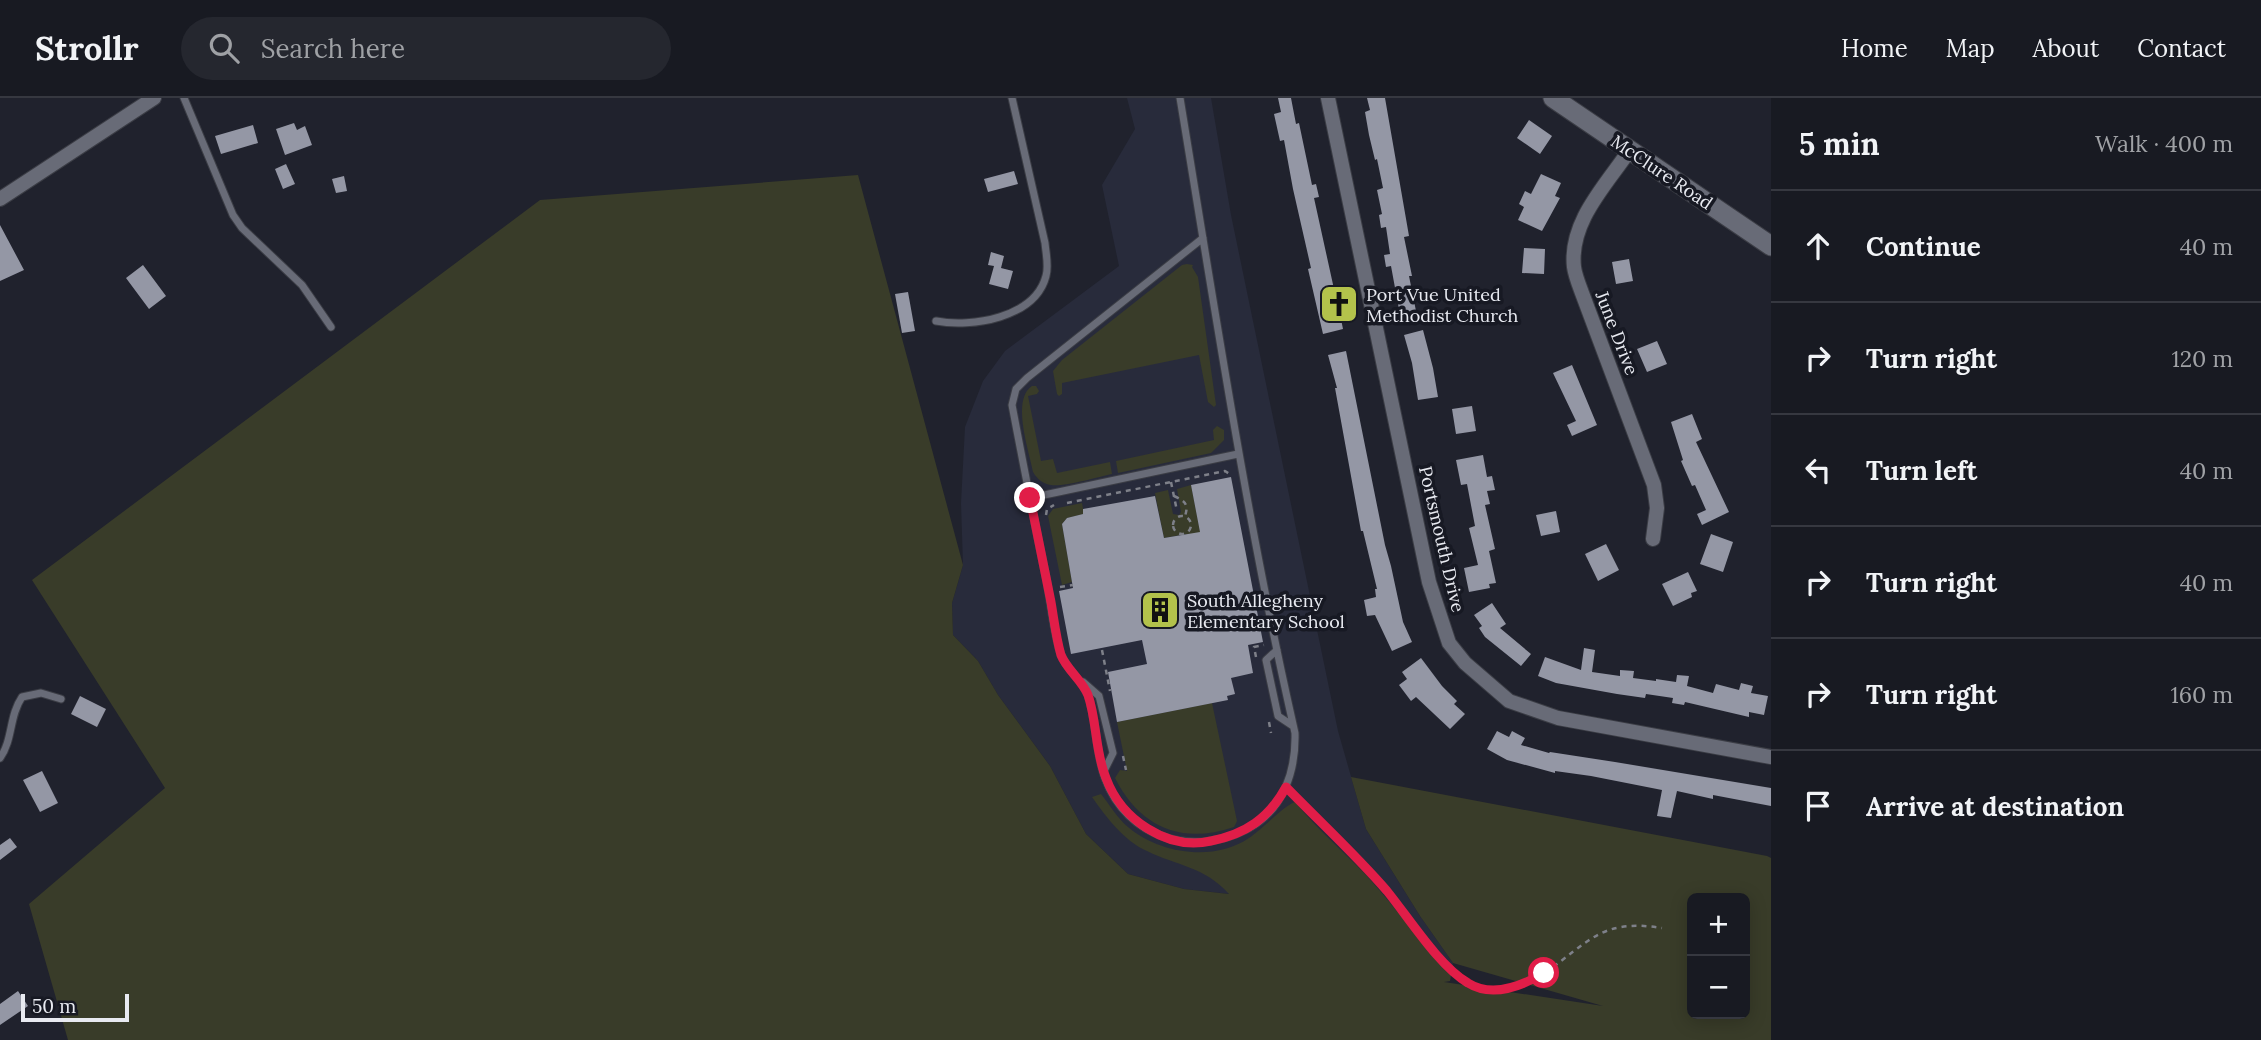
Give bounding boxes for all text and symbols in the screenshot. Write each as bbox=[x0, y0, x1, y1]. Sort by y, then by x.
search box bbox=[181, 17, 671, 80]
text: Strollr bbox=[35, 27, 139, 69]
icon: search bbox=[205, 29, 243, 67]
text: Search here bbox=[261, 32, 405, 65]
text: Home bbox=[1841, 33, 1908, 64]
text: Map bbox=[1946, 33, 1995, 64]
text: About bbox=[2033, 33, 2099, 64]
text: Contact bbox=[2137, 33, 2226, 64]
text: 5 min bbox=[1799, 125, 1880, 163]
street label: McClure Road bbox=[1607, 129, 1718, 215]
text: Walk · 400 m bbox=[2095, 129, 2233, 158]
icon: ahead bbox=[1799, 227, 1837, 265]
text: Continue bbox=[1866, 230, 1981, 263]
text: 40 m bbox=[2180, 232, 2233, 261]
church icon: Port Vue United Methodist Church bbox=[1318, 283, 1360, 325]
place label: Port Vue United Methodist Church bbox=[1366, 283, 1519, 327]
street label: June Drive bbox=[1590, 287, 1644, 378]
icon: right bbox=[1799, 339, 1837, 377]
text: Turn right bbox=[1866, 342, 1997, 375]
text: 120 m bbox=[2171, 344, 2233, 373]
icon: left bbox=[1799, 451, 1837, 489]
text: Turn left bbox=[1866, 454, 1977, 487]
text: 40 m bbox=[2180, 456, 2233, 485]
street label: Portsmouth Drive bbox=[1414, 464, 1470, 615]
route end bbox=[1014, 482, 1045, 513]
icon: right bbox=[1799, 563, 1837, 601]
text: Turn right bbox=[1866, 566, 1997, 599]
text: 40 m bbox=[2180, 568, 2233, 597]
building icon: South Allegheny Elementary School bbox=[1139, 589, 1181, 631]
place label: South Allegheny Elementary School bbox=[1187, 589, 1345, 633]
icon: right bbox=[1799, 675, 1837, 713]
text: Turn right bbox=[1866, 678, 1997, 711]
text: 160 m bbox=[2170, 680, 2233, 709]
icon: arrive bbox=[1799, 787, 1837, 825]
text: Arrive at destination bbox=[1866, 790, 2124, 823]
map controls bbox=[1687, 893, 1750, 1019]
button: + bbox=[1687, 893, 1750, 956]
button: − bbox=[1687, 956, 1750, 1019]
route start bbox=[1528, 957, 1559, 988]
scale bar bbox=[21, 991, 130, 1023]
text: 50 m bbox=[32, 994, 76, 1018]

